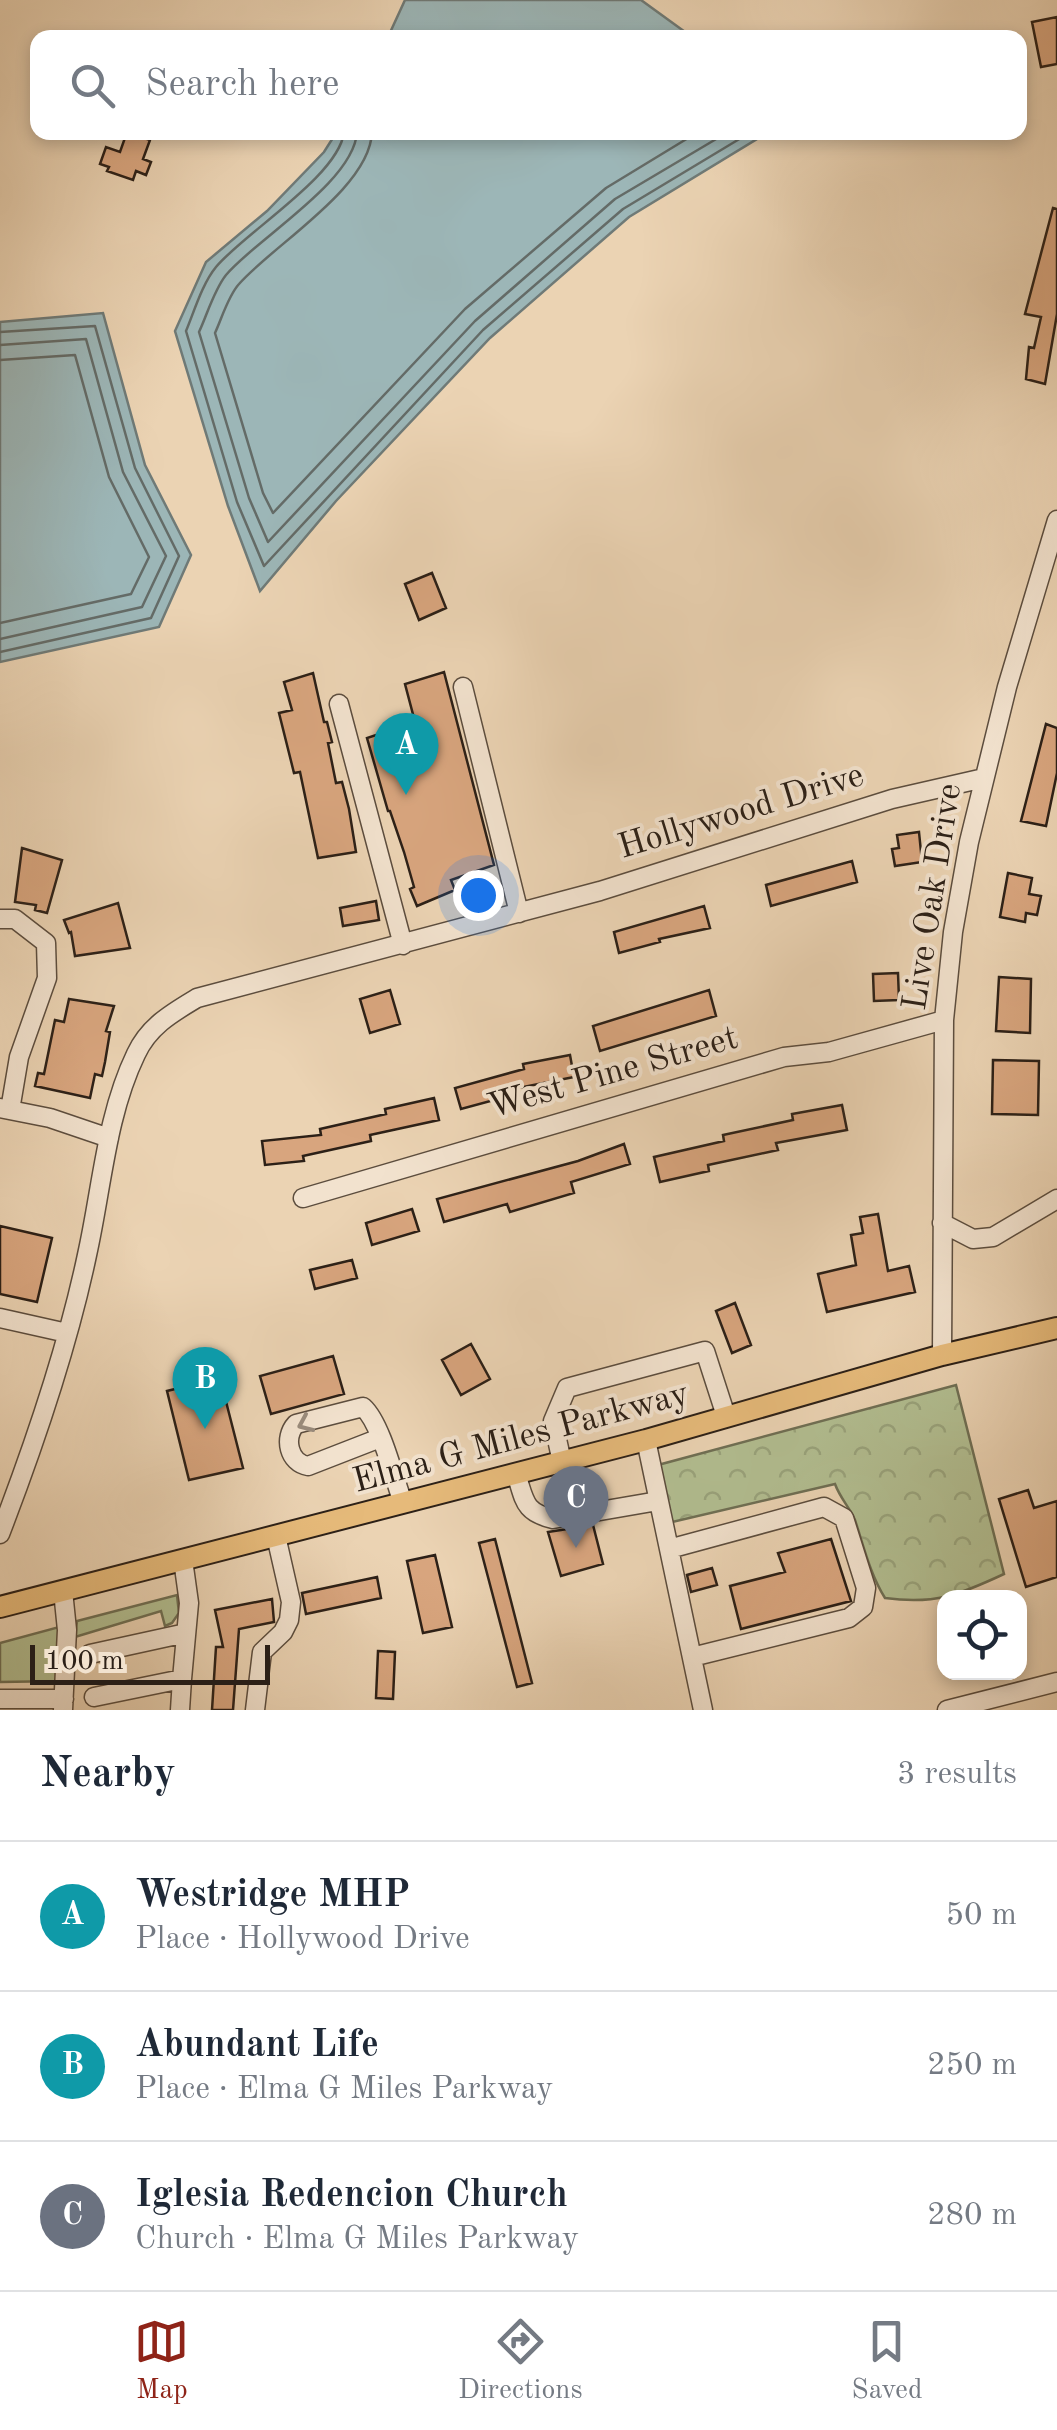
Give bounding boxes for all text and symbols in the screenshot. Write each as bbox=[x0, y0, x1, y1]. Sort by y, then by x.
search box bbox=[30, 30, 1027, 140]
icon: search bbox=[65, 58, 120, 113]
text: Search here bbox=[145, 66, 340, 104]
pin: A bbox=[374, 712, 438, 795]
street label: Hollywood Drive bbox=[614, 758, 868, 866]
street label: Live Oak Drive bbox=[898, 781, 968, 1013]
your location bbox=[453, 870, 504, 921]
street label: West Pine Street bbox=[484, 1021, 742, 1125]
pin: B bbox=[172, 1346, 238, 1429]
street label: Elma G Miles Parkway bbox=[349, 1376, 693, 1500]
one-way arrow bbox=[297, 1412, 315, 1432]
pin: C bbox=[544, 1466, 608, 1548]
map controls bbox=[937, 1590, 1027, 1680]
button: locate bbox=[937, 1590, 1027, 1680]
scale bar bbox=[30, 1640, 270, 1684]
text: 100 m bbox=[45, 1648, 124, 1676]
text: Nearby bbox=[40, 1754, 176, 1796]
text: 3 results bbox=[897, 1759, 1017, 1791]
text: Westridge MHP bbox=[135, 1877, 410, 1915]
text: A bbox=[60, 1900, 85, 1932]
text: 50 m bbox=[946, 1900, 1017, 1932]
text: Place · Hollywood Drive bbox=[135, 1924, 470, 1956]
text: Abundant Life bbox=[135, 2027, 379, 2065]
text: B bbox=[61, 2050, 84, 2082]
text: 250 m bbox=[927, 2050, 1017, 2082]
text: Place · Elma G Miles Parkway bbox=[135, 2074, 553, 2106]
text: Iglesia Redencion Church bbox=[135, 2177, 568, 2215]
text: C bbox=[62, 2200, 83, 2232]
text: 280 m bbox=[927, 2200, 1017, 2232]
text: Church · Elma G Miles Parkway bbox=[135, 2224, 579, 2256]
tab: Map bbox=[134, 2314, 189, 2409]
tab: Directions bbox=[458, 2314, 583, 2409]
tab: Saved bbox=[851, 2314, 923, 2409]

